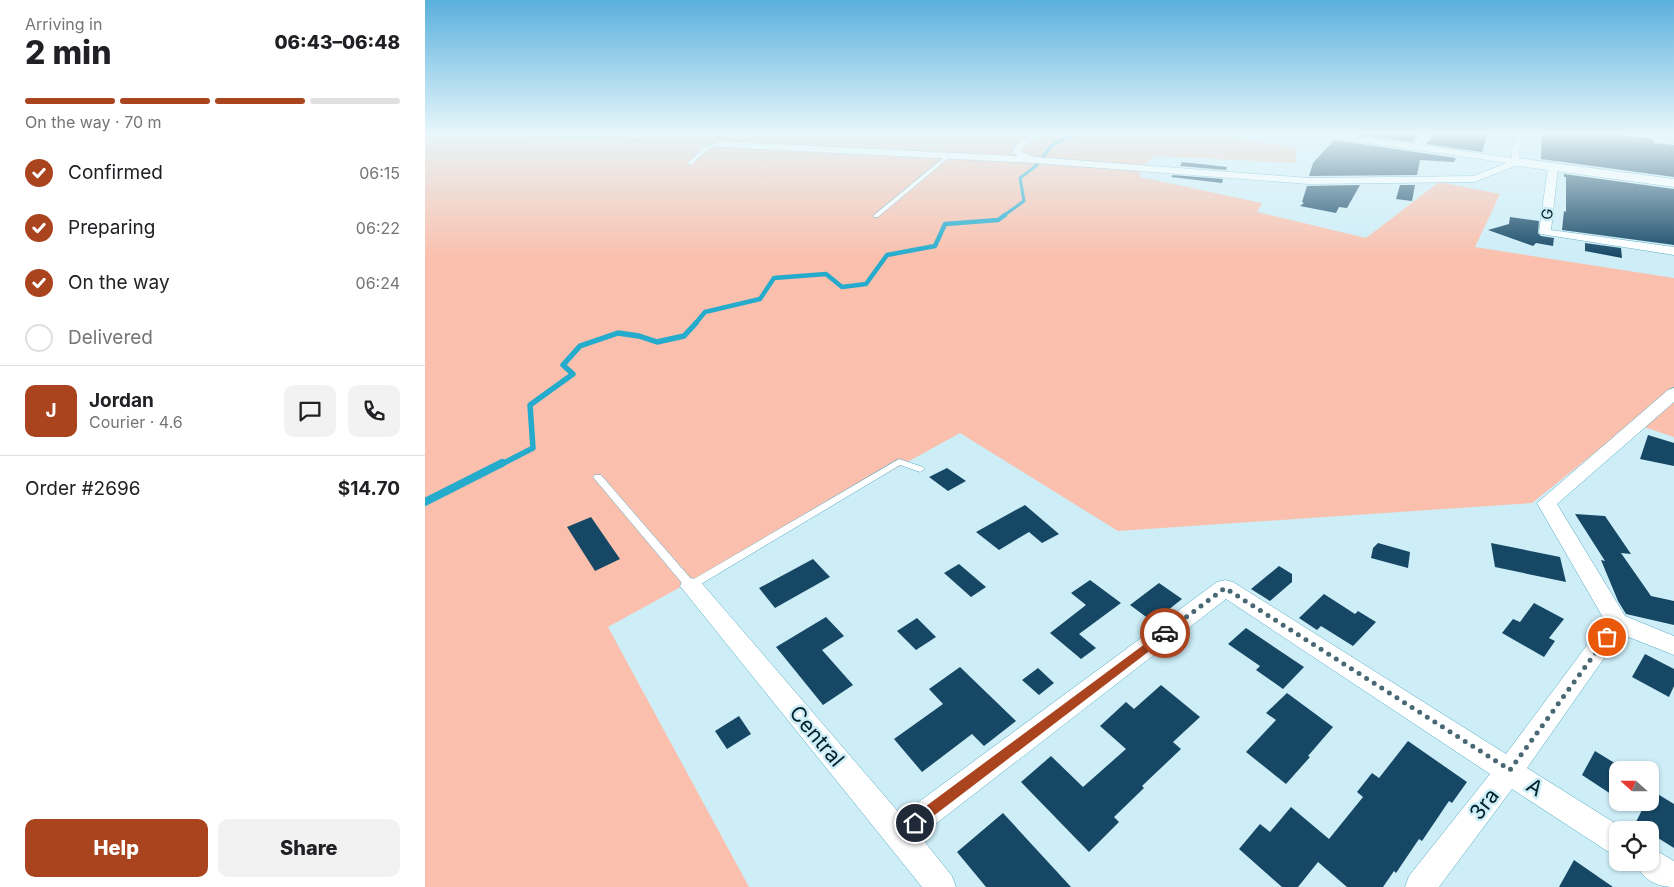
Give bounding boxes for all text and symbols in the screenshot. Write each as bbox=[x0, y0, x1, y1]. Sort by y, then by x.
text: Arriving in bbox=[25, 14, 102, 34]
text: 06:43–06:48 bbox=[274, 31, 400, 54]
text: 2 min bbox=[25, 33, 111, 72]
text: On the way · 70 m bbox=[25, 112, 162, 132]
icon: check bbox=[25, 159, 53, 187]
text: Confirmed bbox=[68, 161, 163, 184]
text: 06:15 bbox=[359, 163, 400, 183]
street label: G bbox=[1537, 207, 1557, 221]
icon: check bbox=[25, 214, 53, 242]
text: Preparing bbox=[68, 216, 155, 239]
text: 06:22 bbox=[356, 218, 400, 238]
icon: check bbox=[25, 269, 53, 297]
text: On the way bbox=[68, 271, 170, 294]
text: 06:24 bbox=[356, 273, 400, 293]
text: Delivered bbox=[68, 326, 153, 349]
button: chat bbox=[284, 385, 336, 437]
button: phone bbox=[348, 385, 400, 437]
text: Jordan bbox=[89, 389, 154, 412]
text: J bbox=[45, 399, 57, 422]
text: Courier · 4.6 bbox=[89, 412, 183, 432]
text: Order #2696 bbox=[25, 477, 141, 500]
text: $14.70 bbox=[338, 477, 400, 500]
courier bbox=[1140, 608, 1190, 658]
pin bbox=[1586, 616, 1628, 658]
icon: car bbox=[1151, 619, 1179, 647]
icon: bag bbox=[1593, 623, 1621, 651]
street label: Central bbox=[784, 701, 850, 771]
north arrow bbox=[1609, 761, 1659, 811]
map controls bbox=[1609, 761, 1659, 871]
street label: A bbox=[1522, 773, 1548, 801]
street label: 3ra bbox=[1464, 783, 1504, 825]
pin bbox=[894, 802, 936, 844]
icon: home bbox=[901, 809, 929, 837]
button: Help bbox=[25, 819, 208, 877]
button: Share bbox=[218, 819, 400, 877]
button: locate bbox=[1609, 821, 1659, 871]

